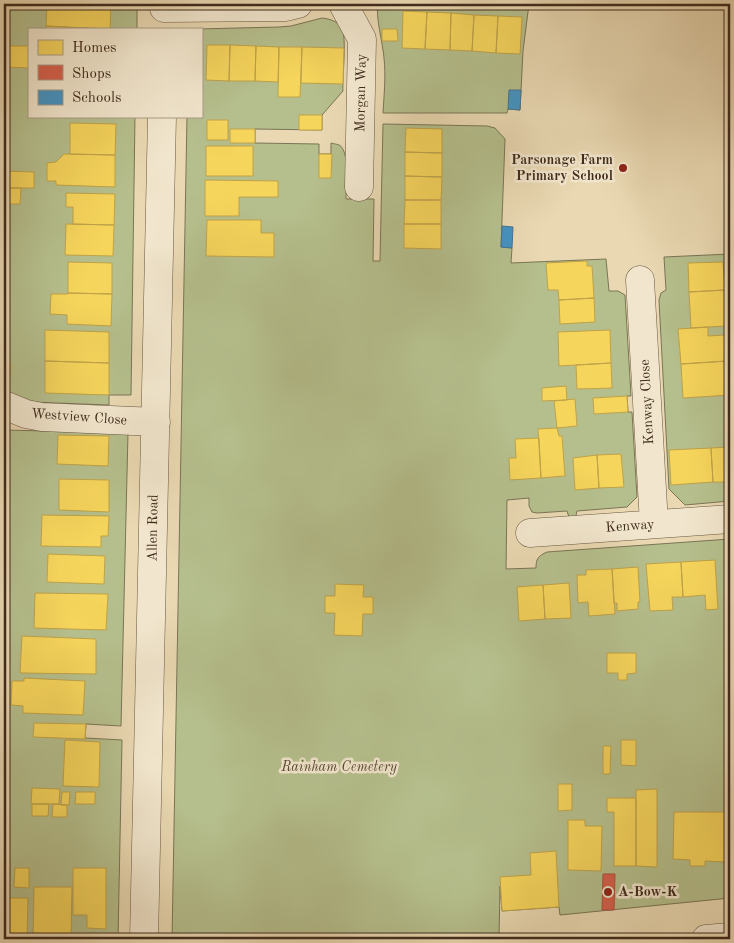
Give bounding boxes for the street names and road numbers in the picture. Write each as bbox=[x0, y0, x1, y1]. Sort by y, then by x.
street label: Morgan Way bbox=[353, 53, 369, 132]
street label: Kenway Close bbox=[638, 359, 656, 445]
street label: Westview Close bbox=[31, 407, 127, 427]
street label: Allen Road bbox=[145, 494, 161, 562]
street label: Kenway bbox=[605, 517, 656, 535]

